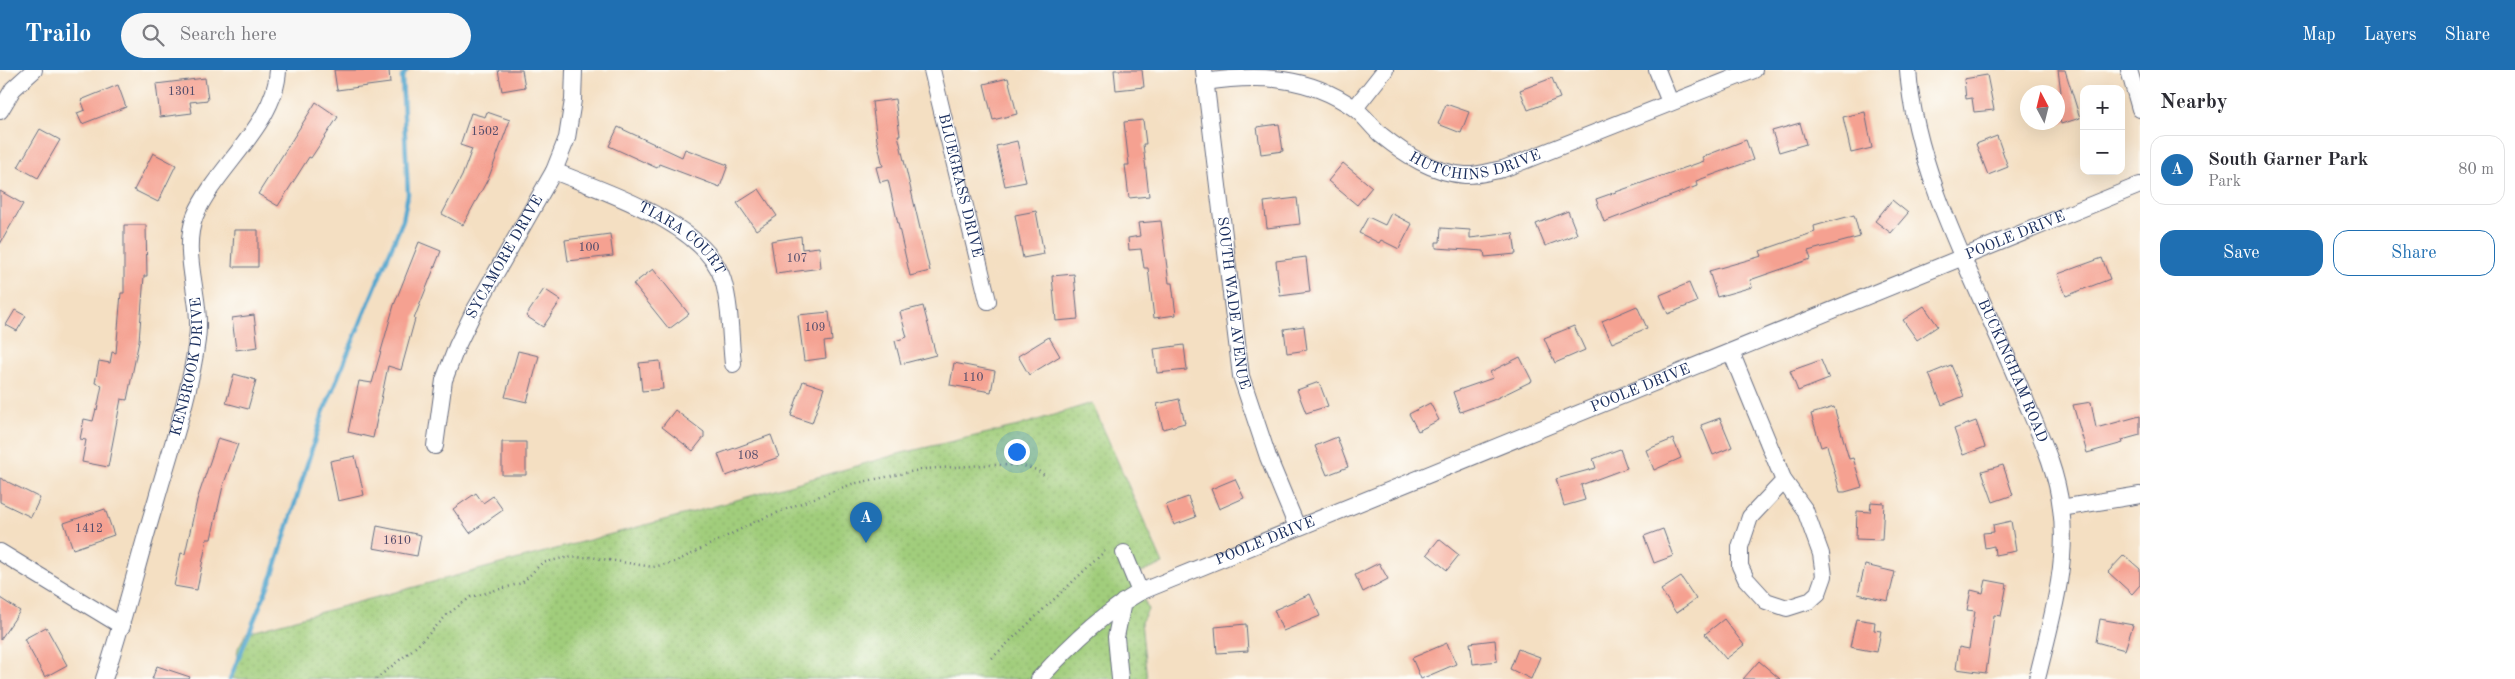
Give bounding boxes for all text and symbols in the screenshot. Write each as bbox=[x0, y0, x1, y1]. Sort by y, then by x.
search box bbox=[121, 13, 471, 58]
icon: search bbox=[139, 21, 167, 49]
text: Trailo bbox=[25, 23, 91, 47]
text: Search here bbox=[179, 26, 277, 45]
text: Map bbox=[2302, 26, 2336, 44]
text: Layers bbox=[2364, 26, 2416, 44]
text: Share bbox=[2444, 26, 2490, 44]
north arrow bbox=[2020, 85, 2065, 130]
map controls bbox=[2080, 85, 2125, 175]
button: + bbox=[2080, 85, 2125, 130]
house number: 1301 bbox=[168, 86, 196, 98]
text: Nearby bbox=[2160, 92, 2228, 113]
street label: BLUEGRASS DRIVE bbox=[935, 112, 985, 259]
house number: 1502 bbox=[471, 125, 499, 138]
button: − bbox=[2080, 130, 2125, 175]
street label: HUTCHINS DRIVE bbox=[1407, 142, 1545, 160]
text: HUTCHINS DRIVE bbox=[1406, 147, 1543, 183]
text: South Garner Park bbox=[2208, 151, 2368, 170]
text: A bbox=[2171, 162, 2183, 178]
text: 80 m bbox=[2458, 162, 2494, 178]
text: Park bbox=[2208, 174, 2241, 190]
street label: SYCAMORE DRIVE bbox=[464, 193, 546, 321]
street label: TIARA COURT bbox=[636, 200, 727, 277]
street label: POOLE DRIVE bbox=[1963, 209, 2067, 263]
street label: SOUTH WADE AVENUE bbox=[1214, 216, 1252, 391]
button: Save bbox=[2160, 230, 2323, 276]
button: Share bbox=[2333, 230, 2495, 276]
house number: 100 bbox=[579, 242, 599, 254]
house number: 107 bbox=[787, 253, 807, 265]
street label: KENBROOK DRIVE bbox=[168, 296, 206, 438]
street label: BUCKINGHAM ROAD bbox=[1975, 297, 2050, 445]
house number: 109 bbox=[805, 322, 825, 334]
street label: POOLE DRIVE bbox=[1588, 361, 1692, 415]
house number: 110 bbox=[963, 372, 983, 384]
your location bbox=[1004, 439, 1030, 465]
house number: 108 bbox=[738, 450, 758, 462]
pin: A bbox=[850, 502, 882, 543]
street label: POOLE DRIVE bbox=[1213, 514, 1317, 568]
house number: 1412 bbox=[75, 523, 103, 535]
house number: 1610 bbox=[383, 535, 411, 547]

